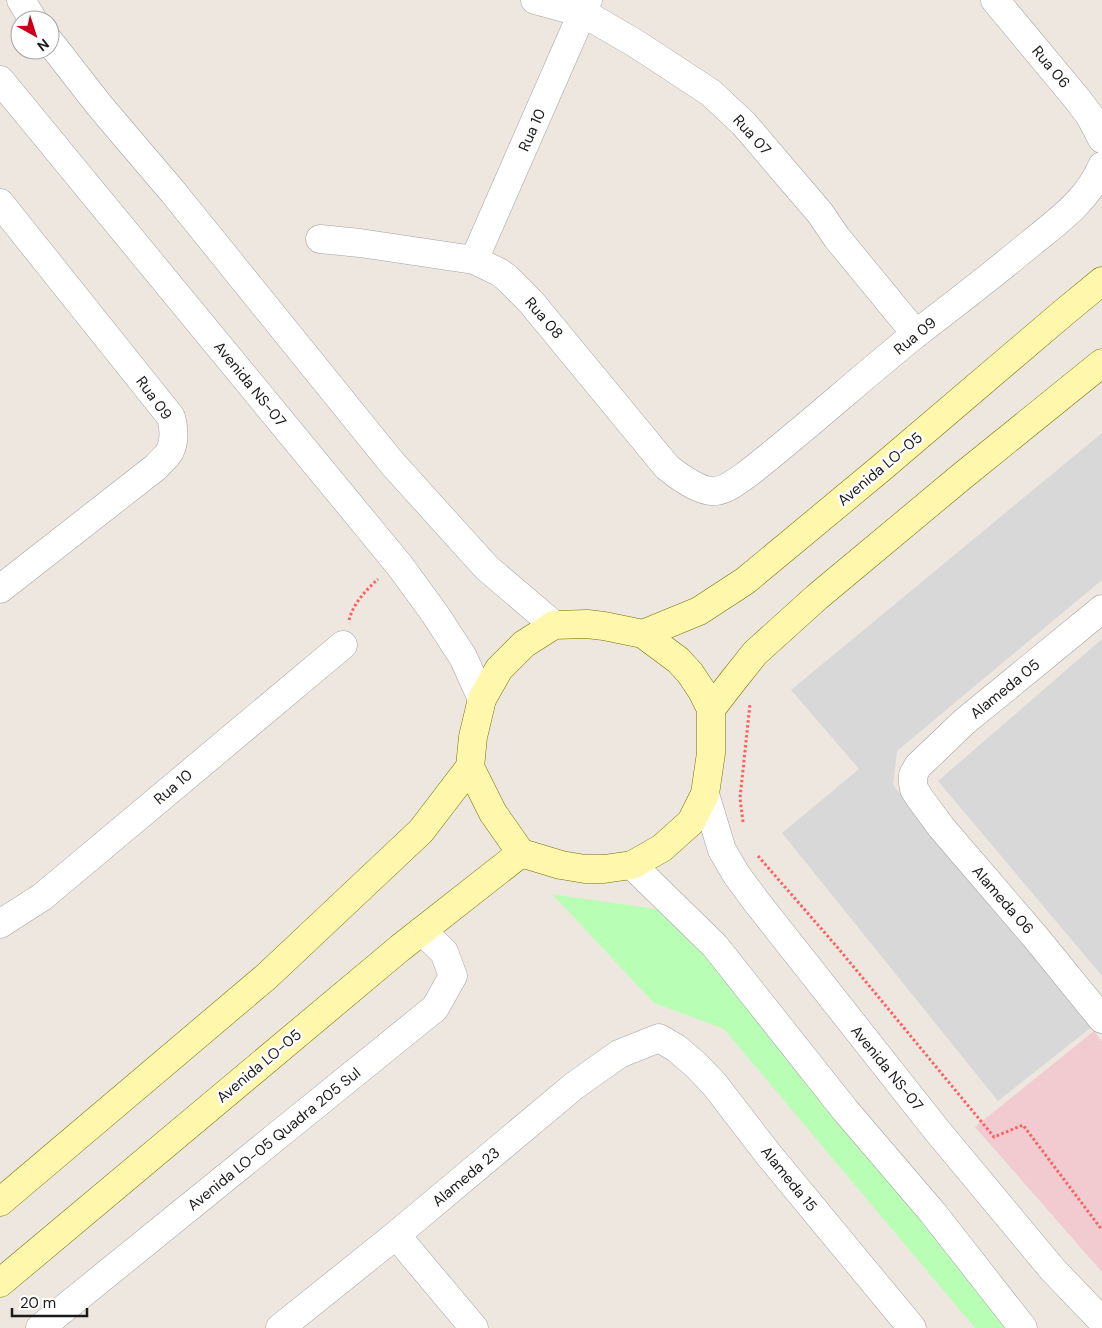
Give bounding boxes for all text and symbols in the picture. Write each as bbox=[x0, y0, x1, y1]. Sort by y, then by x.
north arrow bbox=[10, 10, 60, 60]
text: N bbox=[34, 35, 53, 55]
street label: Rua 06 bbox=[1027, 42, 1075, 92]
street label: Rua 10 bbox=[514, 106, 550, 154]
street label: Rua 07 bbox=[729, 111, 775, 159]
street label: Rua 08 bbox=[520, 293, 568, 343]
street label: Rua 09 bbox=[890, 313, 940, 359]
street label: Avenida NS-07 bbox=[209, 337, 291, 431]
street label: Rua 09 bbox=[131, 372, 177, 424]
street label: Avenida LO-05 bbox=[833, 428, 927, 510]
street label: Alameda 05 bbox=[966, 655, 1044, 723]
street label: Rua 10 bbox=[149, 765, 197, 809]
street label: Alameda 06 bbox=[968, 862, 1038, 938]
street label: Avenida NS-07 bbox=[846, 1021, 928, 1115]
street label: Avenida LO-05 bbox=[212, 1025, 306, 1107]
street label: Avenida LO-05 Quadra 205 Sul bbox=[183, 1063, 365, 1215]
street label: Alameda 15 bbox=[756, 1142, 822, 1216]
street label: Alameda 23 bbox=[428, 1143, 504, 1211]
scale bar bbox=[12, 1286, 88, 1318]
text: 20 m bbox=[20, 1293, 56, 1313]

